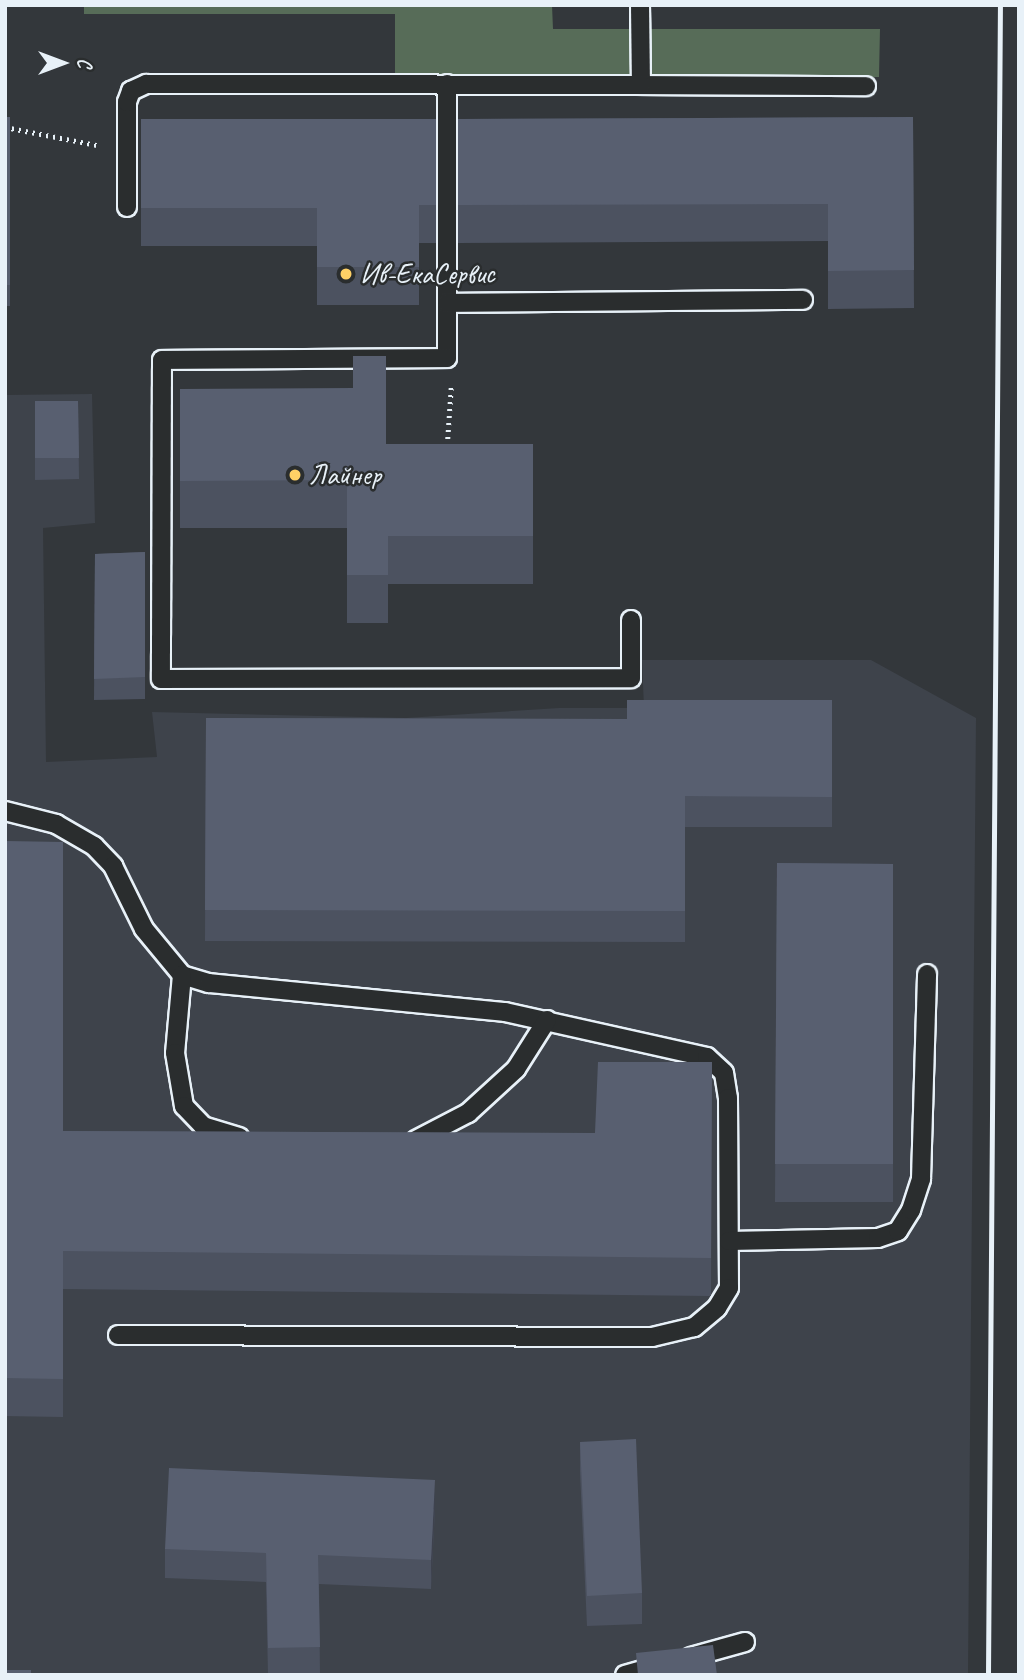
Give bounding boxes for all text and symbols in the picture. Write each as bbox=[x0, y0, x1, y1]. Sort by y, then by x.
north arrow bbox=[28, 28, 98, 98]
text: С bbox=[72, 58, 96, 68]
place label: Ив-ЕкаСервис bbox=[360, 257, 495, 291]
marker: Ив-ЕкаСервис bbox=[338, 266, 354, 282]
place label: Лайнер bbox=[309, 458, 381, 492]
marker: Лайнер bbox=[287, 467, 303, 483]

